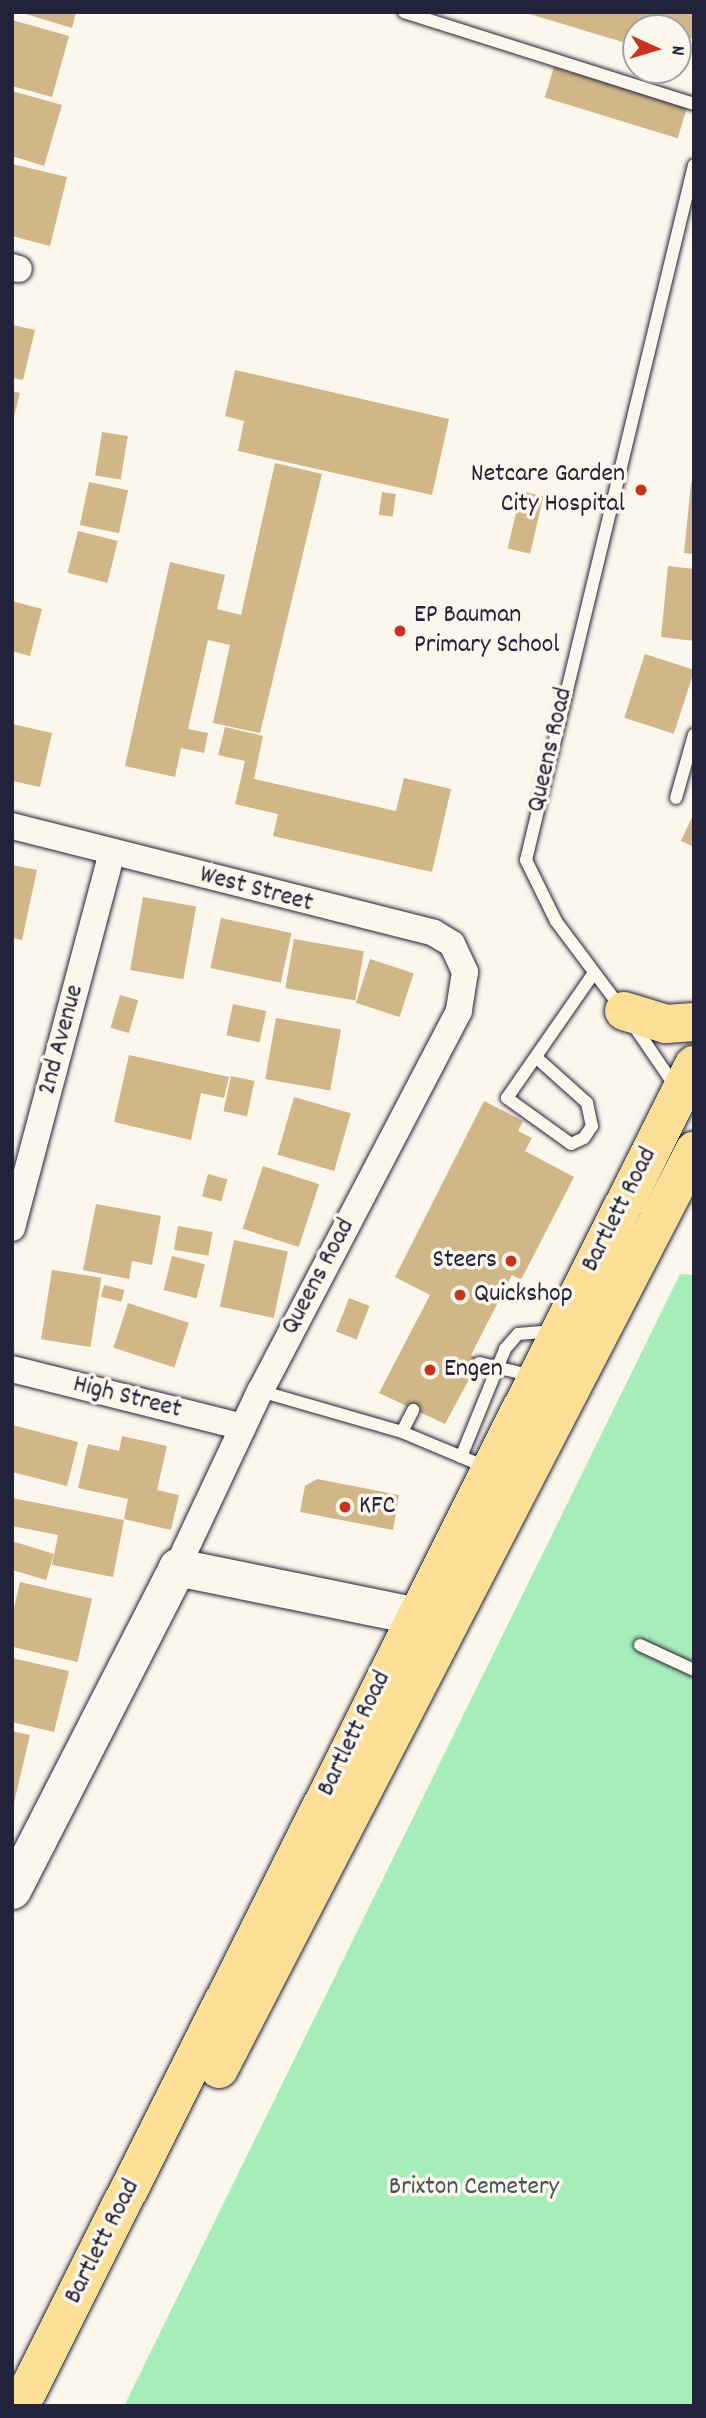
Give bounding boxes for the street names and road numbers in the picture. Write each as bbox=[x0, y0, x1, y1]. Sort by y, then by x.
street label: Queens Road bbox=[522, 685, 580, 815]
street label: West Street bbox=[196, 860, 316, 920]
street label: 2nd Avenue bbox=[32, 982, 92, 1098]
street label: Bartlett Road bbox=[575, 1143, 665, 1277]
street label: Queens Road bbox=[275, 1214, 363, 1340]
street label: High Street bbox=[70, 1369, 184, 1427]
street label: Bartlett Road bbox=[311, 1666, 399, 1802]
street label: Bartlett Road bbox=[58, 2175, 148, 2309]

